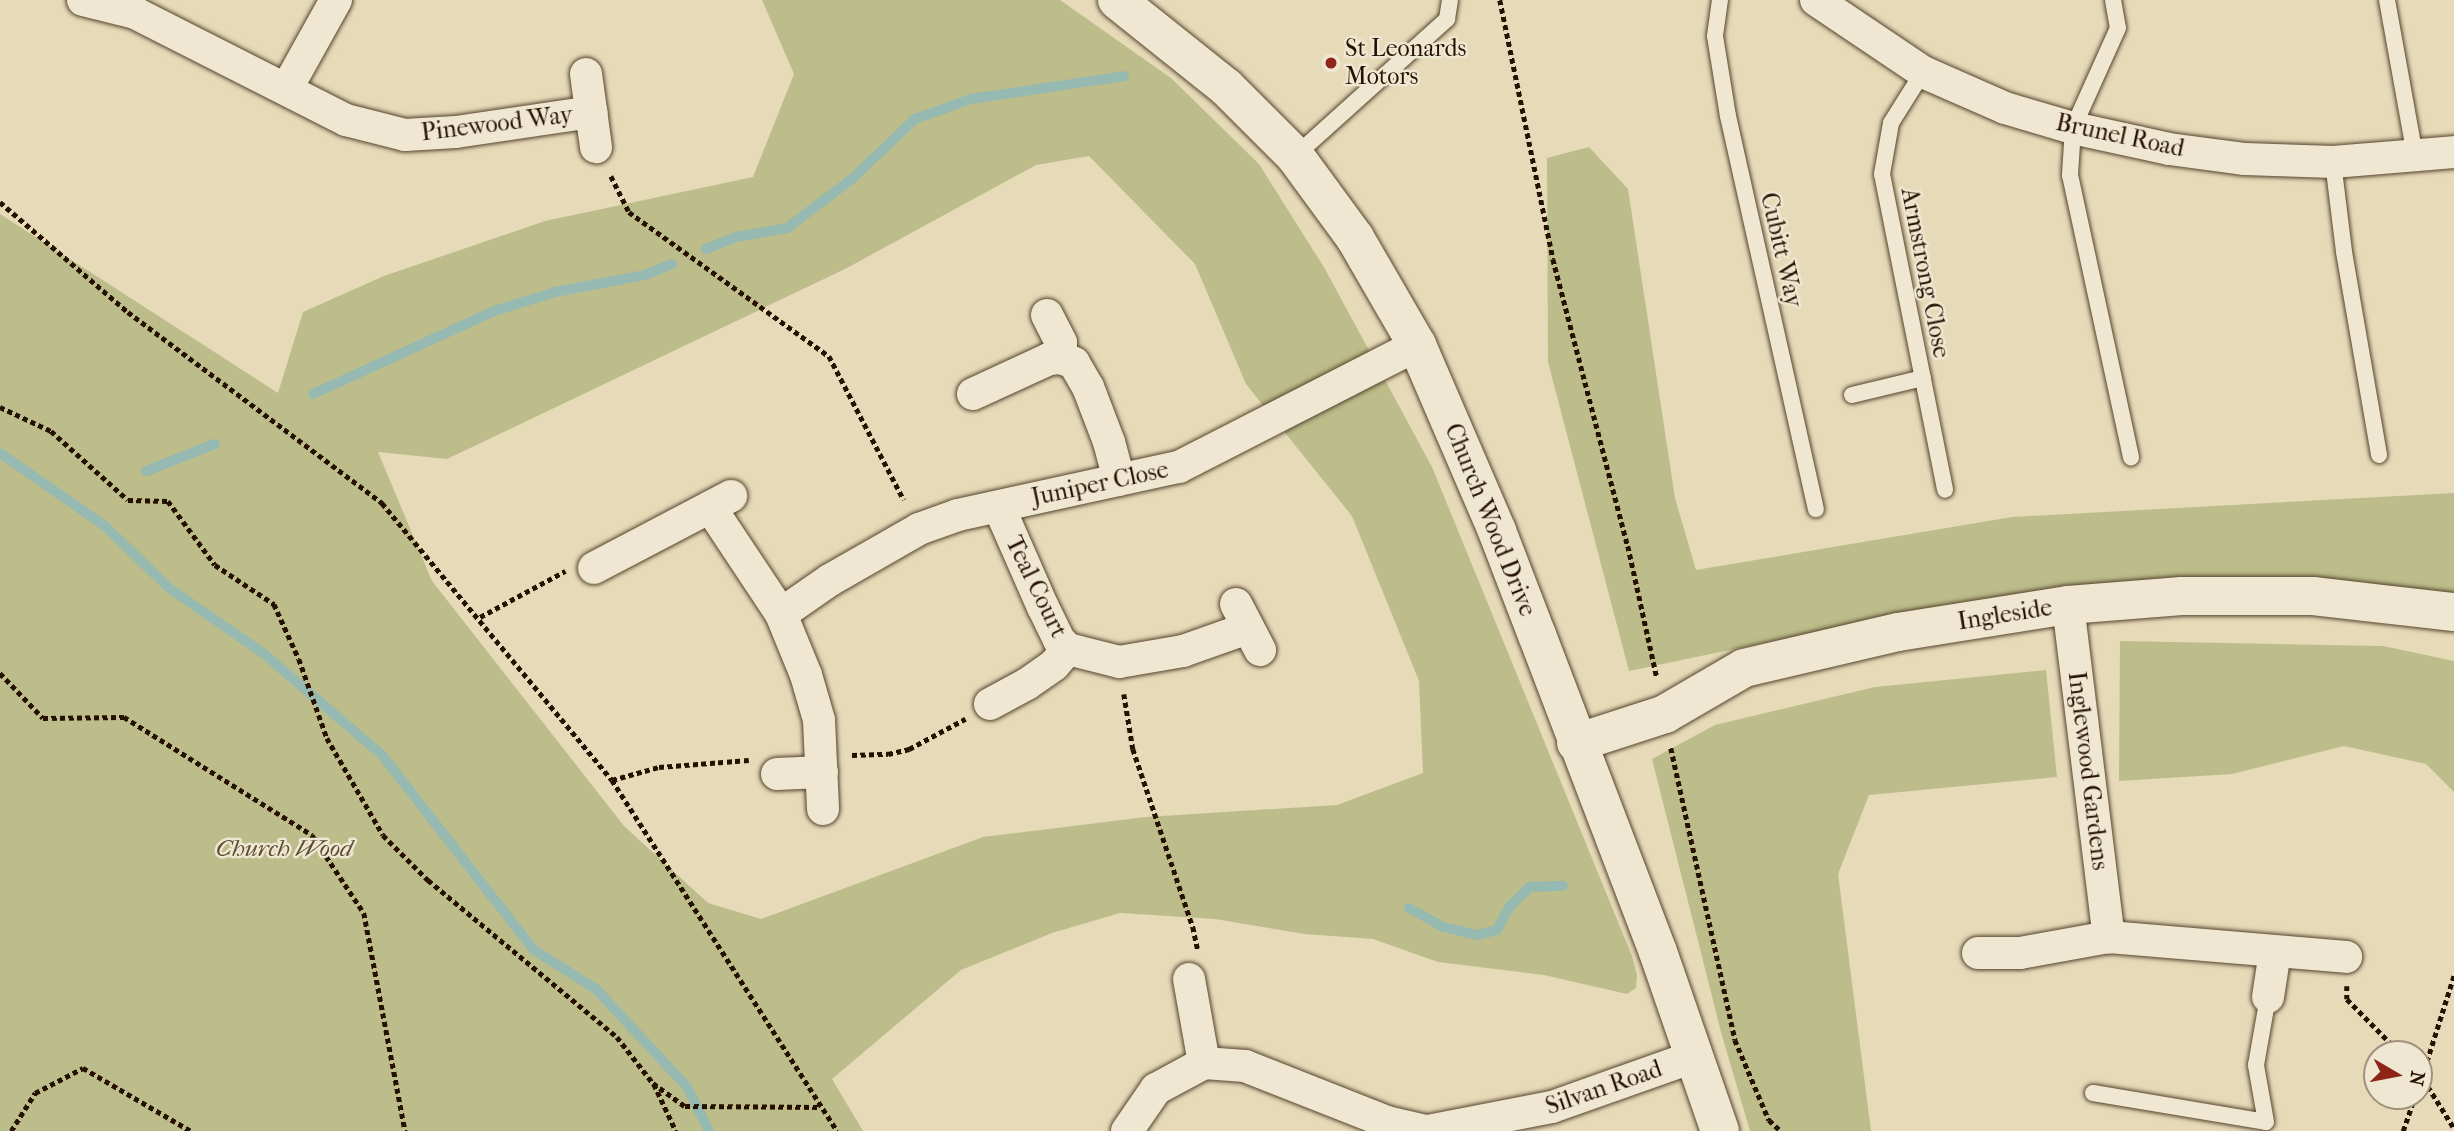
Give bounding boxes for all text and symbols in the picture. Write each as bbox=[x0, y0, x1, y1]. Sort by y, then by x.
place label: St Leonards Motors bbox=[1345, 35, 1466, 91]
marker: St Leonards Motors bbox=[1323, 55, 1339, 71]
street label: Pinewood Way bbox=[420, 100, 574, 148]
street label: Brunel Road bbox=[2053, 108, 2187, 164]
street label: Armstrong Close bbox=[1894, 186, 1956, 360]
street label: Cubitt Way bbox=[1754, 190, 1808, 310]
street label: Church Wood Drive bbox=[1438, 419, 1542, 621]
street label: Juniper Close bbox=[1029, 455, 1171, 513]
street label: Teal Court bbox=[999, 531, 1073, 643]
street label: Ingleside bbox=[1956, 593, 2054, 637]
street label: Inglewood Gardens bbox=[2062, 670, 2114, 872]
park label: Church Wood bbox=[216, 835, 352, 863]
north arrow bbox=[2363, 1040, 2433, 1110]
street label: Silvan Road bbox=[1542, 1055, 1666, 1121]
text: N bbox=[2405, 1069, 2429, 1087]

